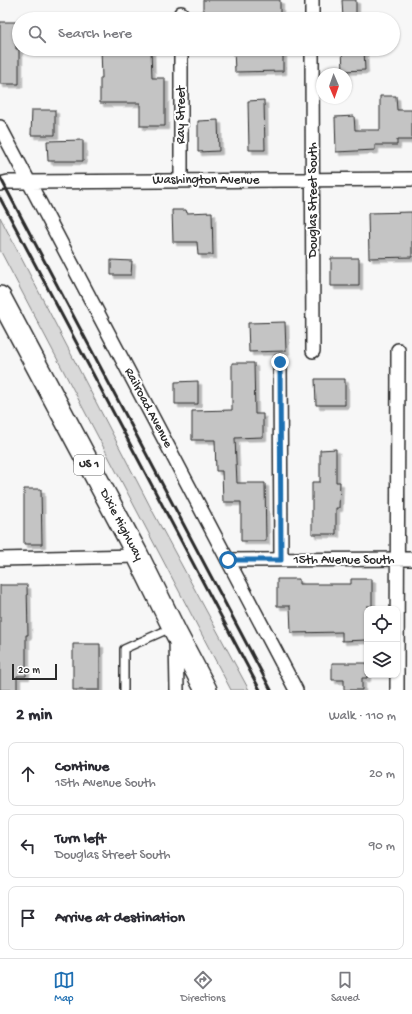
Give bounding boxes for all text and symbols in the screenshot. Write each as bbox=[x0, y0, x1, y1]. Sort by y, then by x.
search box bbox=[12, 12, 400, 56]
icon: search bbox=[26, 23, 48, 45]
text: Search here bbox=[58, 25, 132, 43]
north arrow bbox=[316, 68, 352, 104]
street label: Ray Street bbox=[174, 84, 189, 144]
street label: Douglas Street South bbox=[306, 142, 321, 259]
street label: Washington Avenue bbox=[153, 173, 260, 188]
route end bbox=[271, 353, 289, 371]
street label: Railroad Avenue bbox=[121, 366, 175, 451]
road number: US 1 bbox=[74, 455, 104, 475]
street label: Dixie Highway bbox=[95, 486, 146, 564]
route start bbox=[219, 551, 237, 569]
street label: 15th Avenue South bbox=[293, 553, 394, 568]
map controls bbox=[364, 606, 400, 678]
button: locate bbox=[364, 606, 400, 642]
button: layers bbox=[364, 642, 400, 678]
scale bar bbox=[12, 662, 57, 681]
text: 20 m bbox=[18, 665, 40, 677]
text: 2 min bbox=[16, 706, 52, 726]
text: Walk · 110 m bbox=[329, 709, 396, 724]
text: Continue bbox=[55, 758, 109, 776]
icon: ahead bbox=[17, 763, 39, 785]
text: 20 m bbox=[369, 767, 395, 782]
text: 15th Avenue South bbox=[55, 776, 156, 791]
text: Turn left bbox=[55, 830, 106, 848]
icon: left bbox=[17, 835, 39, 857]
text: 90 m bbox=[369, 839, 395, 854]
text: Douglas Street South bbox=[55, 848, 171, 863]
icon: arrive bbox=[17, 907, 39, 929]
text: Arrive at destination bbox=[55, 909, 185, 927]
tab: Map bbox=[53, 969, 75, 1005]
tab: Directions bbox=[181, 969, 225, 1005]
tab: Saved bbox=[331, 969, 359, 1005]

